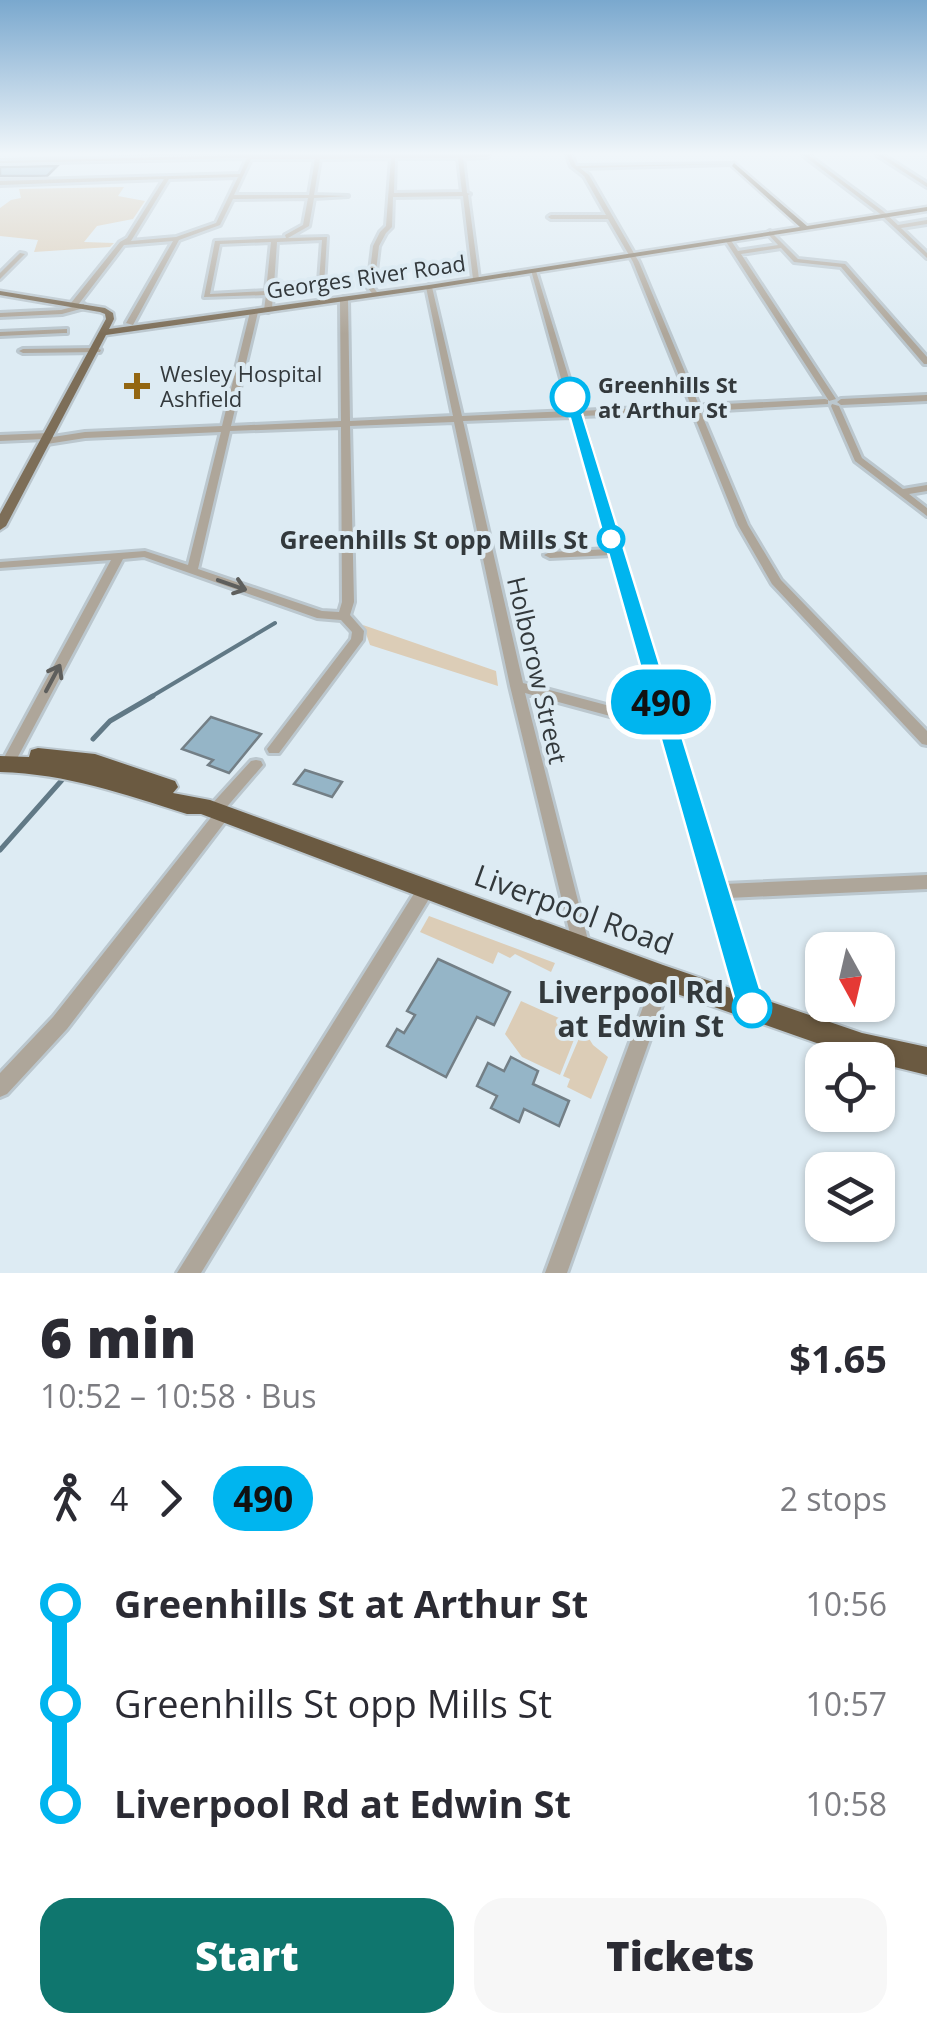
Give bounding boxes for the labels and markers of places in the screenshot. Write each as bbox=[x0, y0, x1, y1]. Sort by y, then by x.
place label: Wesley Hospital Ashfield bbox=[160, 358, 322, 413]
place label: Greenhills St at Arthur St bbox=[598, 369, 737, 424]
marker: Wesley Hospital Ashfield bbox=[124, 373, 150, 399]
marker: Greenhills St at Arthur St bbox=[551, 378, 589, 416]
place label: Greenhills St opp Mills St bbox=[280, 522, 588, 556]
marker: Greenhills St opp Mills St bbox=[598, 526, 624, 552]
place label: Liverpool Rd at Edwin St bbox=[538, 971, 724, 1046]
marker: Liverpool Rd at Edwin St bbox=[733, 989, 771, 1027]

